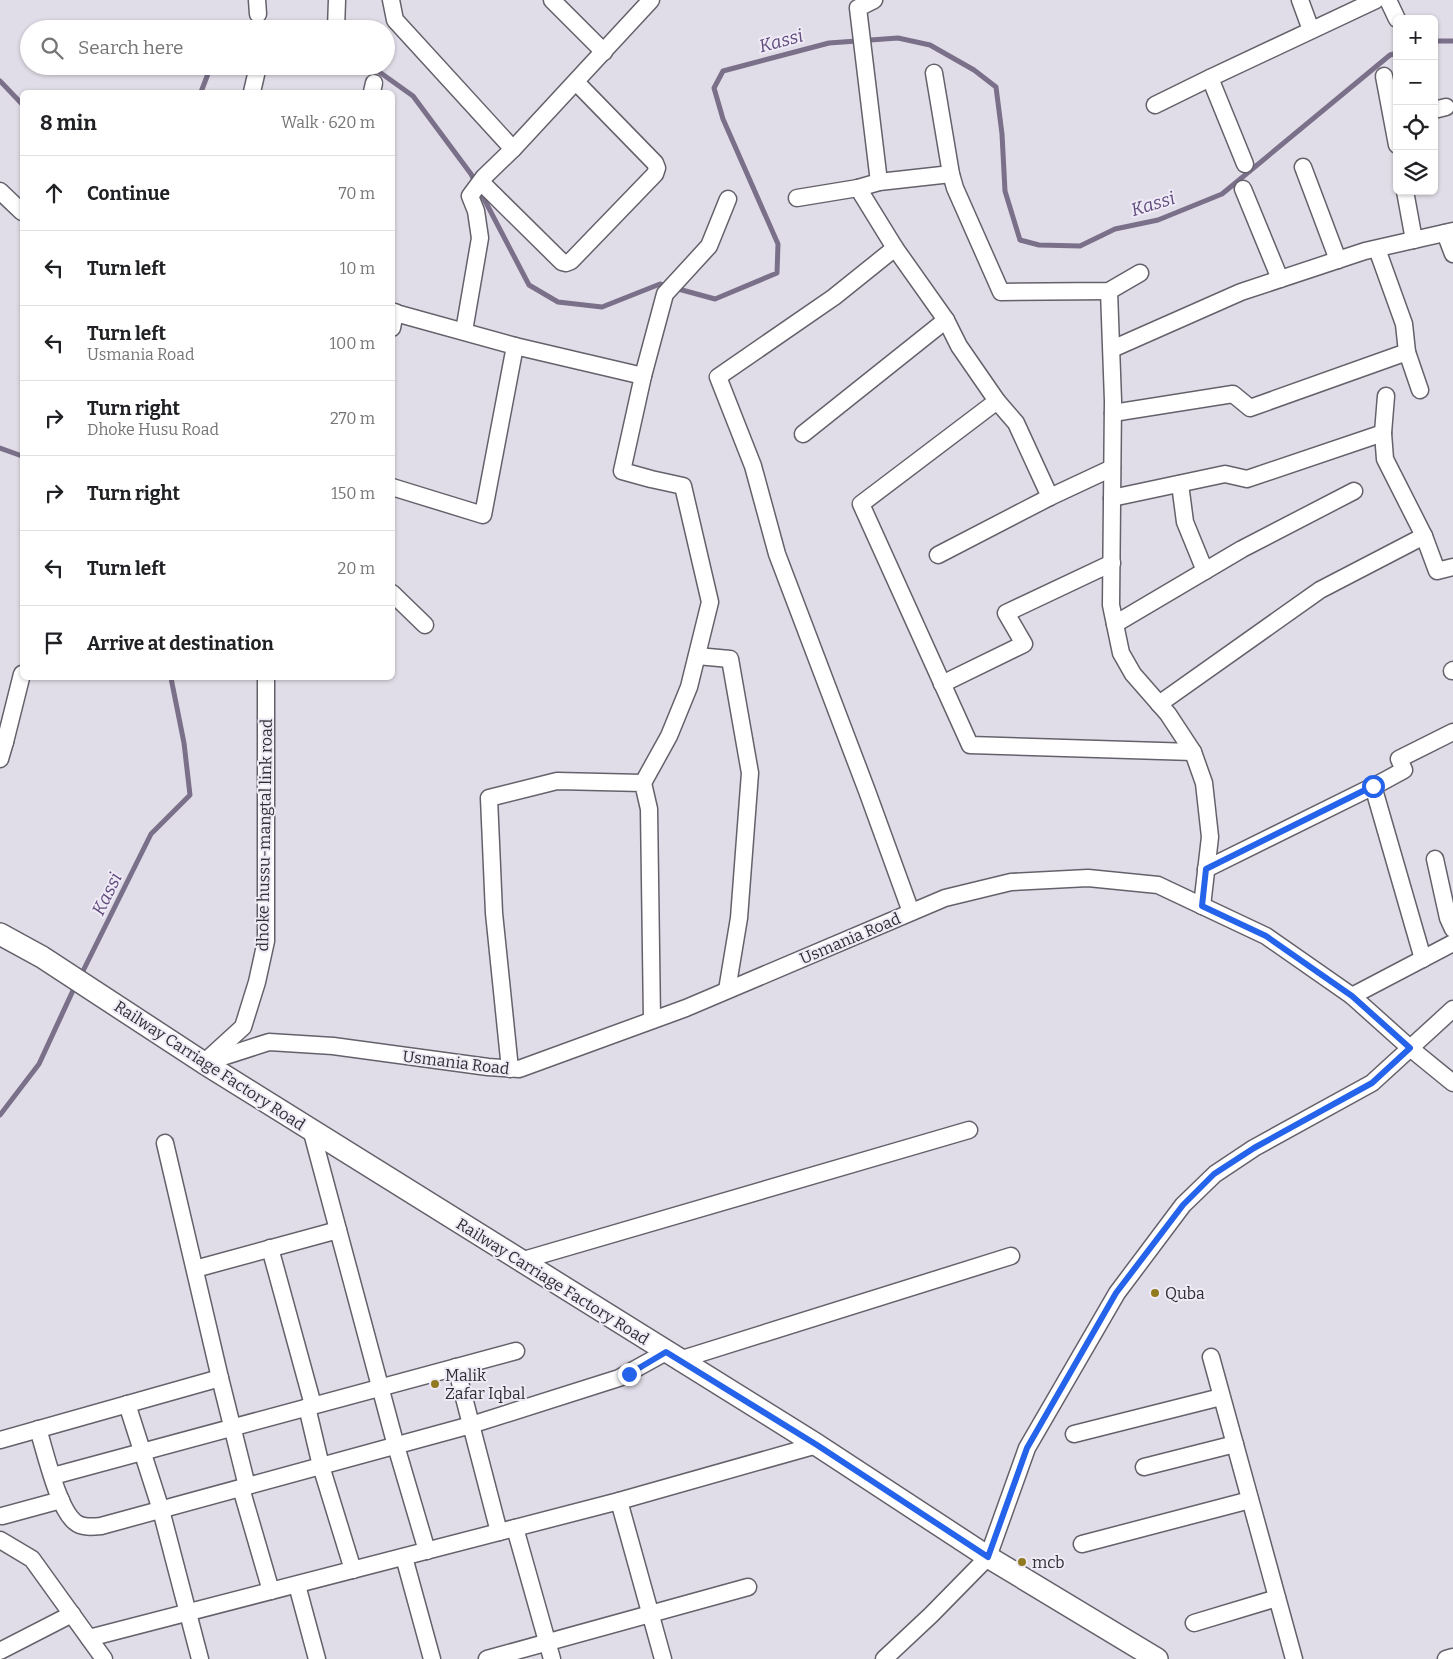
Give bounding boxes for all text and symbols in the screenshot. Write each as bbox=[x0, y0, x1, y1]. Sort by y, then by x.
map controls bbox=[1393, 15, 1438, 195]
button: + bbox=[1393, 15, 1438, 60]
search box bbox=[20, 20, 395, 75]
water label: Kassi bbox=[757, 25, 805, 57]
icon: search bbox=[38, 34, 66, 62]
text: Search here bbox=[78, 36, 183, 59]
button: − bbox=[1393, 60, 1438, 105]
button: locate bbox=[1393, 105, 1438, 150]
text: 8 min bbox=[40, 110, 97, 136]
text: Walk · 620 m bbox=[281, 113, 375, 132]
button: layers bbox=[1393, 150, 1438, 195]
icon: ahead bbox=[40, 179, 68, 207]
text: Continue bbox=[87, 182, 170, 205]
text: 70 m bbox=[339, 184, 375, 203]
water label: Kassi bbox=[1128, 187, 1178, 221]
icon: left bbox=[40, 254, 68, 282]
text: Turn left bbox=[87, 257, 166, 280]
text: 10 m bbox=[340, 259, 375, 278]
text: Turn left bbox=[87, 322, 166, 345]
icon: left bbox=[40, 329, 68, 357]
text: 100 m bbox=[330, 334, 375, 353]
text: Usmania Road bbox=[87, 345, 195, 364]
text: Turn right bbox=[87, 397, 180, 420]
icon: right bbox=[40, 404, 68, 432]
text: 270 m bbox=[330, 409, 375, 428]
text: Dhoke Husu Road bbox=[87, 420, 219, 439]
icon: right bbox=[40, 479, 68, 507]
text: Turn right bbox=[87, 482, 180, 505]
text: 150 m bbox=[331, 484, 375, 503]
icon: left bbox=[40, 554, 68, 582]
text: Turn left bbox=[87, 557, 166, 580]
text: 20 m bbox=[338, 559, 375, 578]
icon: arrive bbox=[40, 629, 68, 657]
text: Arrive at destination bbox=[87, 632, 274, 655]
street label: dhoke hussu-mangtal link road bbox=[253, 718, 276, 951]
route start bbox=[1362, 775, 1385, 798]
water label: Kassi bbox=[87, 869, 127, 919]
street label: Usmania Road bbox=[797, 909, 904, 968]
street label: Railway Carriage Factory Road bbox=[111, 997, 309, 1135]
street label: Usmania Road bbox=[401, 1047, 511, 1079]
street label: Railway Carriage Factory Road bbox=[453, 1214, 653, 1349]
place label: Quba bbox=[1165, 1284, 1205, 1303]
marker: Quba bbox=[1149, 1287, 1161, 1299]
route end bbox=[618, 1363, 641, 1386]
place label: Malik Zafar Iqbal bbox=[445, 1366, 526, 1403]
marker: Malik Zafar Iqbal bbox=[429, 1378, 441, 1390]
place label: mcb bbox=[1032, 1553, 1064, 1572]
marker: mcb bbox=[1016, 1556, 1028, 1568]

